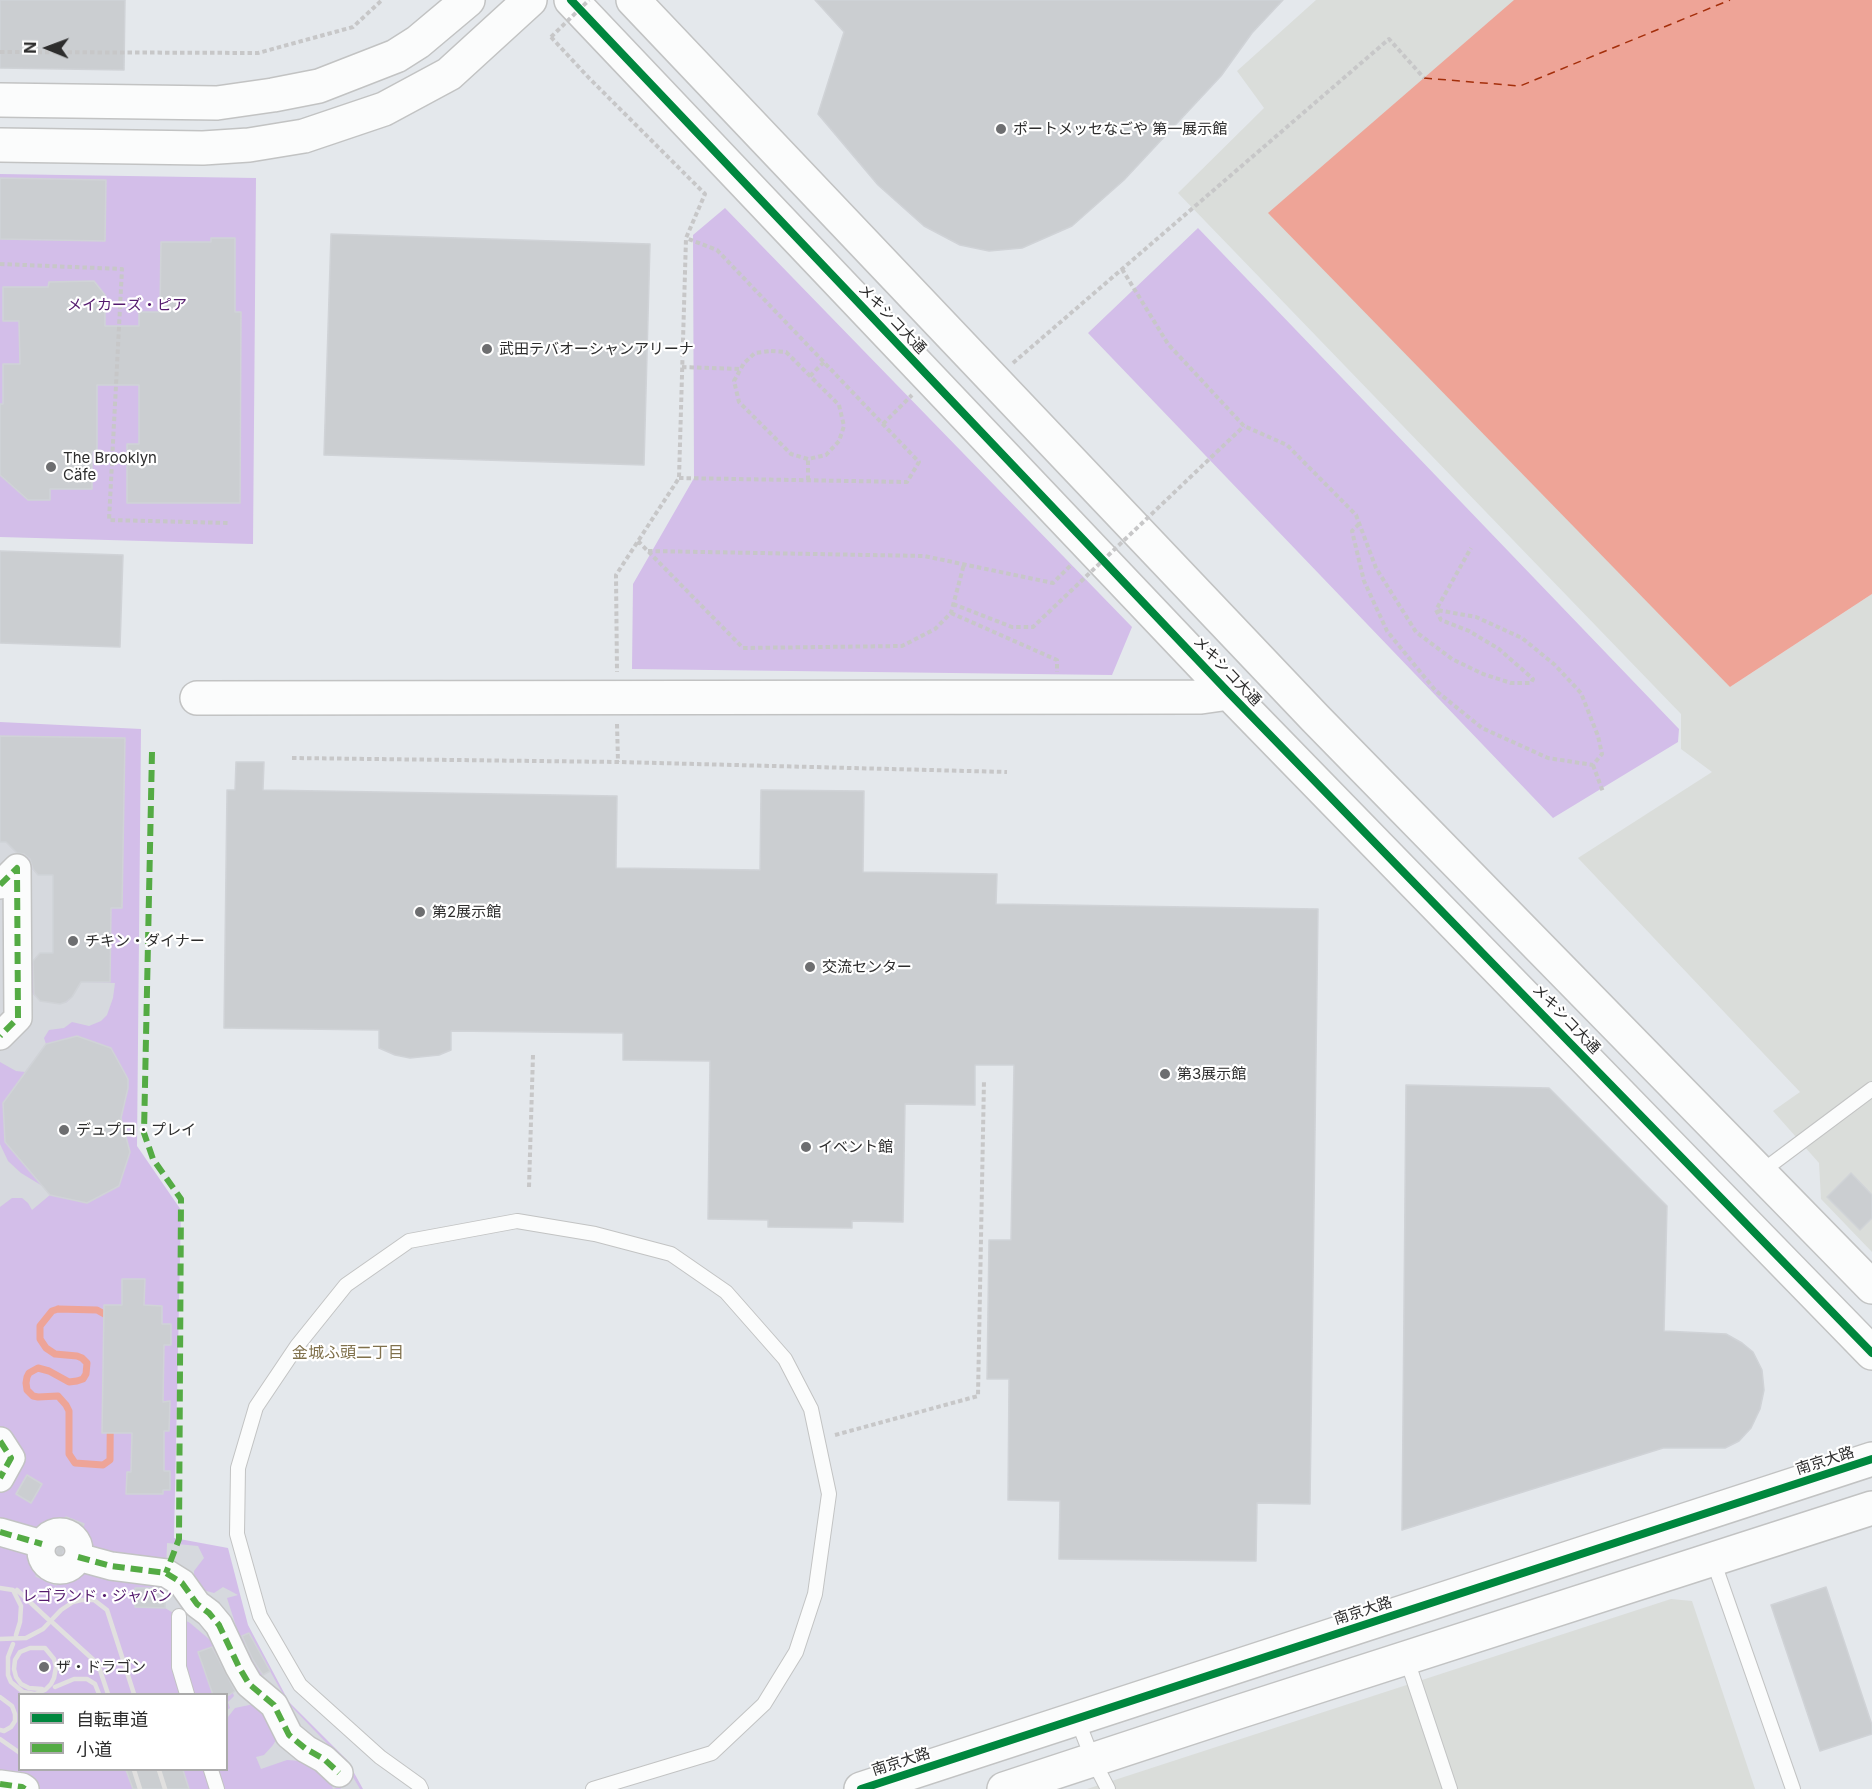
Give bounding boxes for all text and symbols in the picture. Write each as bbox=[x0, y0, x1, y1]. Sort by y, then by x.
north arrow bbox=[18, 18, 78, 78]
text: N bbox=[20, 41, 40, 54]
place label: ポートメッセなごや 第一展示館 bbox=[1013, 120, 1227, 138]
marker: ポートメッセなごや 第一展示館 bbox=[994, 122, 1008, 136]
street label: メキシコ大通 bbox=[854, 280, 930, 358]
park label: メイカーズ・ピア bbox=[67, 296, 187, 314]
place label: 武田テバオーシャンアリーナ bbox=[499, 340, 694, 358]
marker: 武田テバオーシャンアリーナ bbox=[480, 342, 494, 356]
place label: The Brooklyn Cäfe bbox=[63, 449, 157, 484]
marker: The Brooklyn Cäfe bbox=[44, 460, 58, 474]
street label: メキシコ大通 bbox=[1189, 632, 1265, 710]
place label: 第2展示館 bbox=[432, 903, 501, 921]
marker: 第2展示館 bbox=[413, 905, 427, 919]
place label: チキン・ダイナー bbox=[85, 932, 205, 950]
marker: チキン・ダイナー bbox=[66, 934, 80, 948]
place label: 交流センター bbox=[822, 958, 912, 976]
marker: 交流センター bbox=[803, 960, 817, 974]
street label: メキシコ大通 bbox=[1528, 980, 1604, 1058]
place label: 第3展示館 bbox=[1177, 1065, 1246, 1083]
marker: 第3展示館 bbox=[1158, 1067, 1172, 1081]
place label: デュプロ・プレイ bbox=[76, 1121, 196, 1139]
marker: デュプロ・プレイ bbox=[57, 1123, 71, 1137]
place label: イベント館 bbox=[818, 1138, 893, 1156]
marker: イベント館 bbox=[799, 1140, 813, 1154]
district label: 金城ふ頭二丁目 bbox=[292, 1343, 404, 1363]
street label: 南京大路 bbox=[1794, 1443, 1856, 1479]
park label: レゴランド・ジャパン bbox=[22, 1587, 172, 1605]
street label: 南京大路 bbox=[1332, 1593, 1394, 1629]
place label: ザ・ドラゴン bbox=[56, 1658, 146, 1676]
marker: ザ・ドラゴン bbox=[37, 1660, 51, 1674]
legend bbox=[18, 1693, 228, 1771]
text: 自転車道 bbox=[76, 1709, 148, 1730]
text: 小道 bbox=[76, 1739, 112, 1760]
street label: 南京大路 bbox=[870, 1744, 932, 1780]

